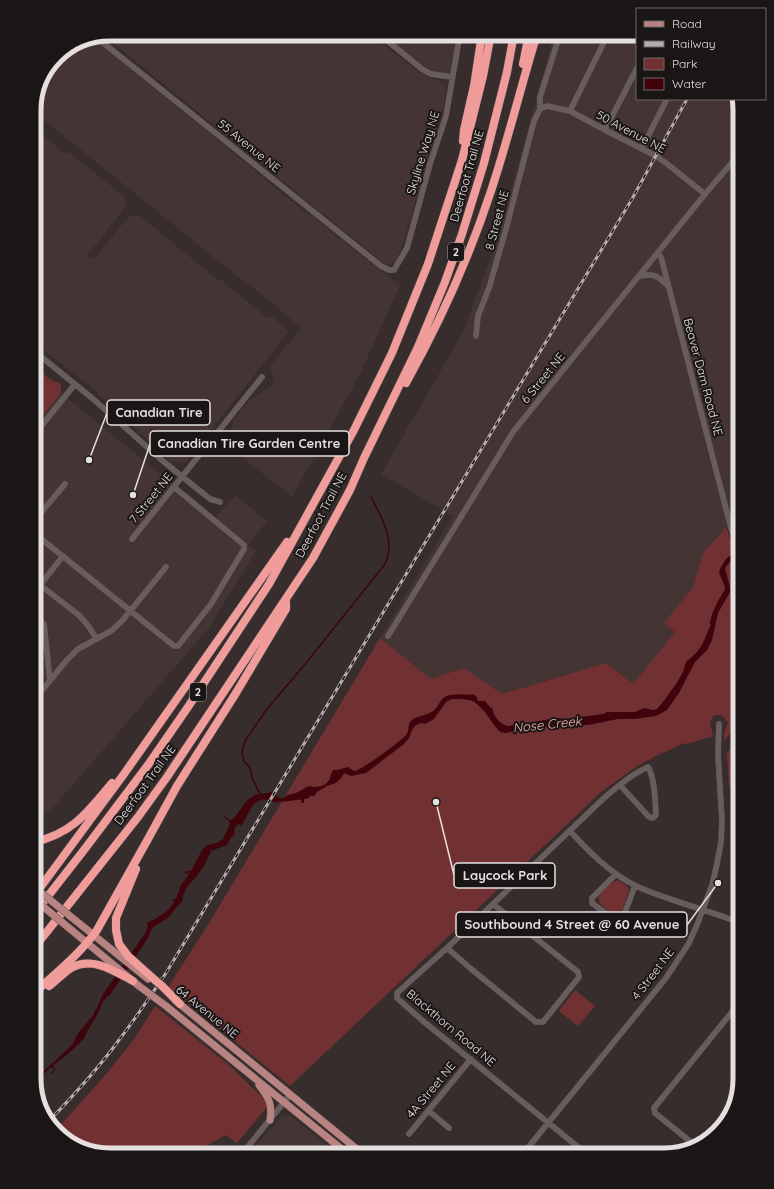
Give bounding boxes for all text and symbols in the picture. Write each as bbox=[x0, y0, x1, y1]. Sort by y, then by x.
legend bbox=[636, 8, 766, 100]
text: Road bbox=[672, 16, 702, 31]
text: Railway bbox=[672, 36, 716, 51]
text: Park bbox=[672, 56, 697, 71]
text: Water bbox=[672, 76, 707, 91]
street label: 50 Avenue NE bbox=[594, 107, 669, 156]
street label: Skyline Way NE bbox=[403, 109, 442, 197]
street label: 55 Avenue NE bbox=[215, 116, 284, 176]
street label: Deerfoot Trail NE bbox=[446, 128, 487, 224]
street label: 8 Street NE bbox=[481, 188, 512, 251]
road number: 2 bbox=[448, 243, 464, 261]
street label: Beaver Dam Road NE bbox=[681, 316, 726, 438]
street label: 6 Street NE bbox=[517, 349, 568, 406]
callout: Canadian Tire bbox=[107, 400, 210, 425]
text: Canadian Tire bbox=[115, 404, 203, 420]
callout: Canadian Tire Garden Centre bbox=[150, 431, 349, 456]
text: Canadian Tire Garden Centre bbox=[158, 435, 341, 451]
street label: 7 Street NE bbox=[126, 469, 176, 526]
street label: Deerfoot Trail NE bbox=[292, 469, 350, 560]
road number: 2 bbox=[190, 683, 206, 701]
water label: Nose Creek bbox=[512, 712, 583, 736]
street label: Deerfoot Trail NE bbox=[111, 742, 179, 828]
callout: Laycock Park bbox=[454, 863, 555, 888]
text: Laycock Park bbox=[463, 867, 547, 883]
callout: Southbound 4 Street @ 60 Avenue bbox=[456, 912, 687, 937]
text: Southbound 4 Street @ 60 Avenue bbox=[465, 916, 680, 932]
street label: 4 Street NE bbox=[628, 945, 677, 1003]
street label: 64 Avenue NE bbox=[173, 982, 242, 1042]
street label: Blackthorn Road NE bbox=[404, 986, 499, 1069]
street label: 4A Street NE bbox=[403, 1058, 459, 1121]

